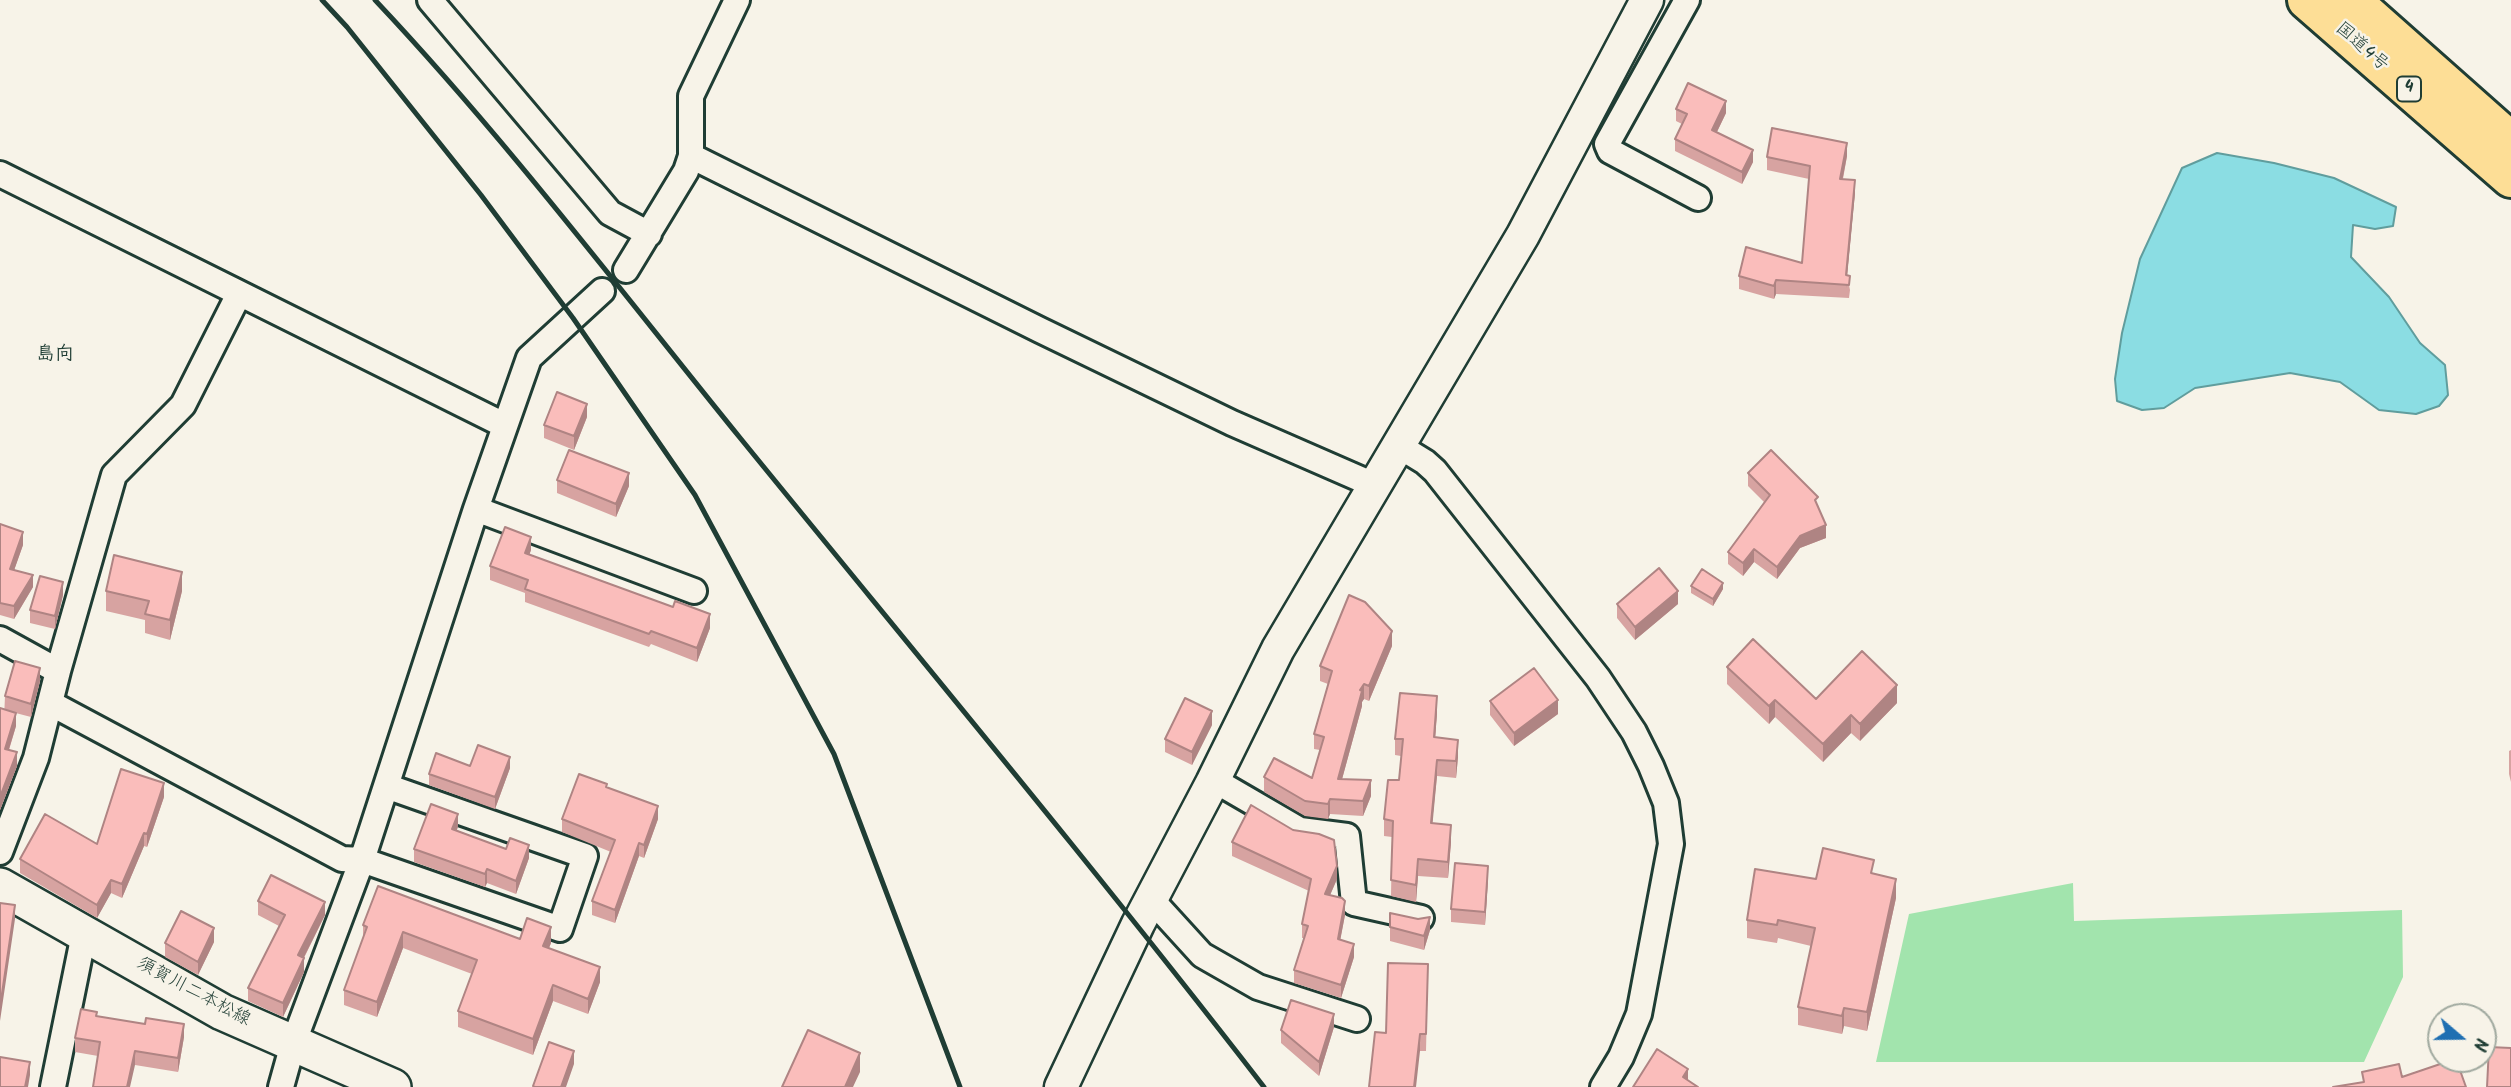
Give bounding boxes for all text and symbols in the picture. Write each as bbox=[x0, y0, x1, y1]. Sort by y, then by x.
street label: 国道4号 bbox=[2330, 19, 2392, 77]
road number: 4 bbox=[2397, 76, 2421, 102]
district label: 島向 bbox=[36, 345, 74, 367]
street label: 須賀川二本松線 bbox=[132, 954, 254, 1032]
north arrow bbox=[2427, 1003, 2497, 1073]
text: N bbox=[2464, 1034, 2496, 1055]

